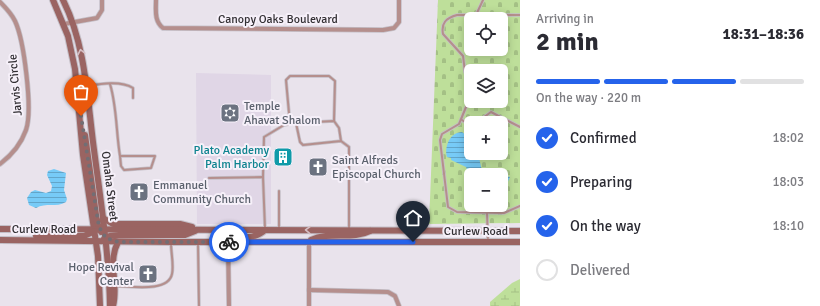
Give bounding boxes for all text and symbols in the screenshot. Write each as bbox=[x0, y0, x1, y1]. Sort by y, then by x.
text: Arriving in bbox=[536, 11, 594, 27]
street label: Canopy Oaks Boulevard bbox=[218, 12, 338, 27]
map controls bbox=[464, 12, 508, 212]
button: locate bbox=[464, 12, 508, 56]
text: 18:31–18:36 bbox=[723, 25, 804, 43]
text: 2 min bbox=[536, 26, 599, 58]
one-way arrow bbox=[78, 49, 86, 55]
street label: Jarvis Circle bbox=[5, 53, 26, 117]
button: layers bbox=[464, 64, 508, 108]
pin bbox=[64, 75, 98, 116]
icon: bag bbox=[70, 81, 92, 103]
text: On the way · 220 m bbox=[536, 90, 641, 106]
place label: Temple Ahavat Shalom bbox=[244, 99, 321, 128]
synagogue icon: Temple Ahavat Shalom bbox=[219, 102, 241, 124]
button: + bbox=[464, 116, 508, 160]
icon: check bbox=[536, 127, 558, 149]
text: Confirmed bbox=[570, 129, 637, 147]
text: 18:02 bbox=[772, 130, 804, 146]
place label: Plato Academy Palm Harbor bbox=[193, 143, 270, 172]
building icon: Plato Academy Palm Harbor bbox=[272, 146, 294, 168]
street label: Omaha Street bbox=[98, 150, 121, 222]
place label: Saint Alfreds Episcopal Church bbox=[332, 153, 421, 182]
church icon: Saint Alfreds Episcopal Church bbox=[307, 156, 329, 178]
button: − bbox=[464, 168, 508, 212]
icon: check bbox=[536, 171, 558, 193]
text: Preparing bbox=[570, 173, 633, 191]
text: 18:03 bbox=[772, 174, 804, 190]
place label: Emmanuel Community Church bbox=[153, 178, 251, 207]
church icon: Emmanuel Community Church bbox=[128, 181, 150, 203]
pin bbox=[396, 201, 430, 242]
icon: home bbox=[402, 207, 424, 229]
icon: check bbox=[536, 215, 558, 237]
text: On the way bbox=[570, 217, 641, 235]
text: 18:10 bbox=[772, 218, 804, 234]
street label: Curlew Road bbox=[12, 222, 76, 237]
courier bbox=[209, 222, 249, 262]
street label: Curlew Road bbox=[444, 224, 508, 239]
one-way arrow bbox=[305, 226, 311, 234]
icon: bike bbox=[218, 231, 240, 253]
place label: Hope Revival Center bbox=[68, 260, 135, 289]
text: Delivered bbox=[570, 261, 630, 279]
church icon: Hope Revival Center bbox=[137, 263, 159, 285]

